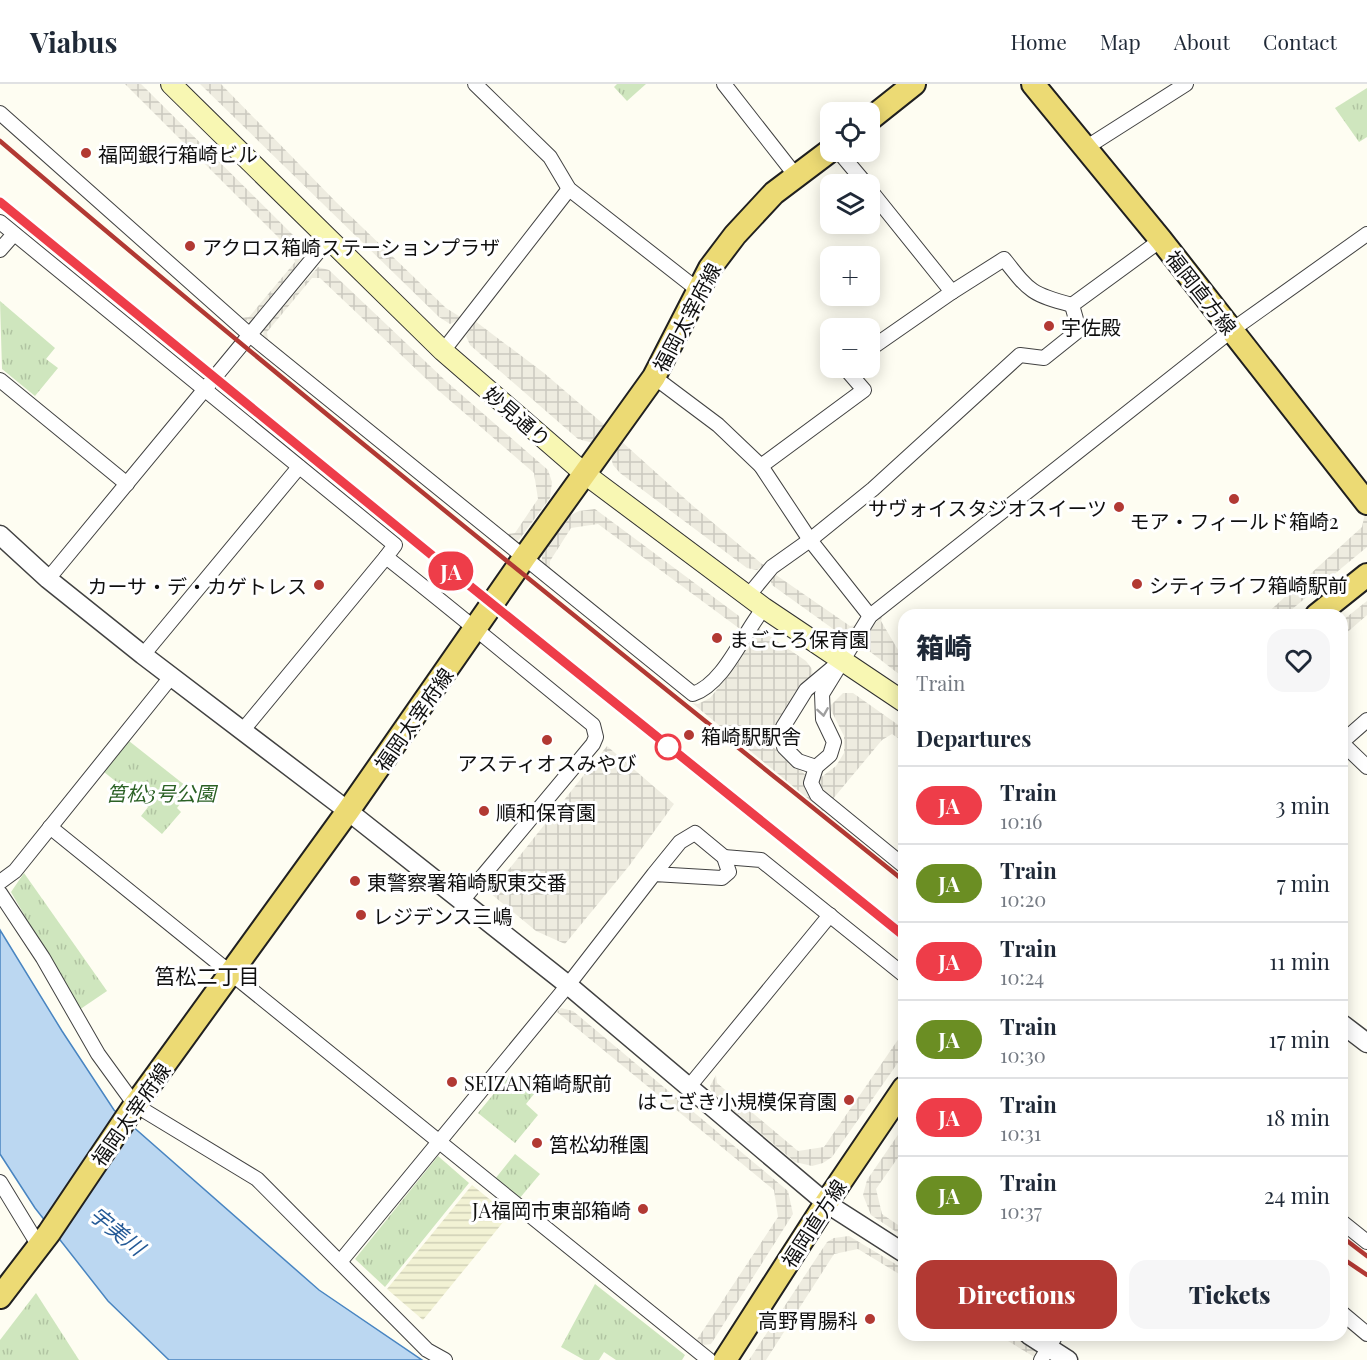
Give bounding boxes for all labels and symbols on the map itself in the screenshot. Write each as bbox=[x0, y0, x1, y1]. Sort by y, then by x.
place label: 福岡銀行箱崎ビル bbox=[98, 140, 258, 167]
marker: 福岡銀行箱崎ビル bbox=[79, 146, 93, 160]
place label: アクロス箱崎ステーションプラザ bbox=[202, 233, 500, 260]
marker: アクロス箱崎ステーションプラザ bbox=[183, 239, 197, 253]
street label: 福岡直方線 bbox=[1161, 244, 1243, 340]
street label: 福岡太宰府線 bbox=[646, 258, 726, 376]
place label: 宇佐殿 bbox=[1061, 313, 1121, 340]
marker: 宇佐殿 bbox=[1042, 319, 1056, 333]
street label: 妙見通り bbox=[479, 380, 557, 452]
marker: モア・フィールド箱崎2 bbox=[1227, 492, 1241, 506]
place label: サヴォイスタジオスイーツ bbox=[868, 494, 1107, 521]
marker: サヴォイスタジオスイーツ bbox=[1112, 500, 1126, 514]
place label: モア・フィールド箱崎2 bbox=[1129, 507, 1339, 534]
line badge: JA bbox=[424, 552, 478, 590]
place label: シティライフ箱崎駅前 bbox=[1149, 571, 1348, 598]
place label: カーサ・デ・カゲトレス bbox=[87, 572, 307, 599]
marker: シティライフ箱崎駅前 bbox=[1130, 577, 1144, 591]
marker: カーサ・デ・カゲトレス bbox=[312, 578, 326, 592]
place label: まごころ保育園 bbox=[729, 625, 869, 652]
marker: まごころ保育園 bbox=[710, 631, 724, 645]
street label: 福岡太宰府線 bbox=[368, 662, 458, 776]
one-way arrow bbox=[817, 707, 829, 716]
place label: 箱崎駅駅舎 bbox=[701, 722, 801, 749]
marker: 箱崎駅駅舎 bbox=[682, 728, 696, 742]
marker: アスティオスみやび bbox=[540, 733, 554, 747]
unlabelled marker bbox=[655, 734, 681, 760]
place label: アスティオスみやび bbox=[458, 749, 636, 776]
park label: 筥松3号公園 bbox=[106, 779, 219, 806]
place label: 順和保育園 bbox=[496, 798, 596, 825]
marker: 順和保育園 bbox=[477, 804, 491, 818]
place label: 東警察署箱崎駅東交番 bbox=[367, 868, 567, 895]
marker: 東警察署箱崎駅東交番 bbox=[348, 874, 362, 888]
place label: レジデンス三嶋 bbox=[373, 902, 513, 929]
marker: レジデンス三嶋 bbox=[354, 908, 368, 922]
district label: 筥松二丁目 bbox=[155, 961, 260, 989]
street label: 福岡太宰府線 bbox=[85, 1057, 175, 1171]
place label: SEIZAN箱崎駅前 bbox=[464, 1069, 612, 1096]
marker: SEIZAN箱崎駅前 bbox=[445, 1075, 459, 1089]
place label: はこざき小規模保育園 bbox=[637, 1087, 837, 1114]
marker: はこざき小規模保育園 bbox=[842, 1093, 856, 1107]
place label: 筥松幼稚園 bbox=[549, 1130, 649, 1157]
marker: 筥松幼稚園 bbox=[530, 1136, 544, 1150]
street label: 福岡直方線 bbox=[774, 1174, 852, 1272]
place label: JA福岡市東部箱崎 bbox=[471, 1196, 631, 1223]
water label: 宇美川 bbox=[85, 1199, 153, 1262]
marker: JA福岡市東部箱崎 bbox=[636, 1202, 650, 1216]
place label: 高野胃腸科 bbox=[758, 1306, 858, 1333]
marker: 高野胃腸科 bbox=[863, 1312, 877, 1326]

